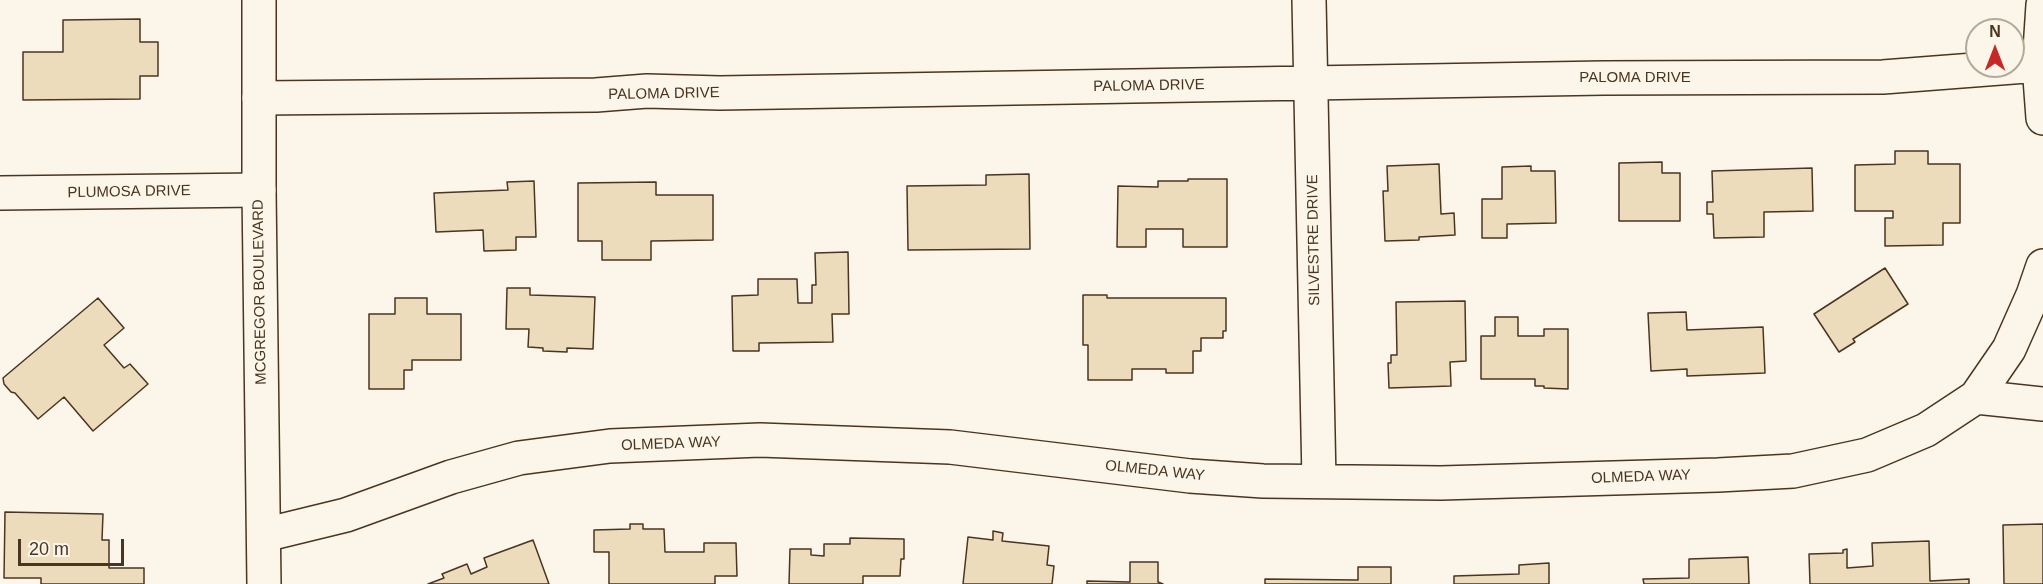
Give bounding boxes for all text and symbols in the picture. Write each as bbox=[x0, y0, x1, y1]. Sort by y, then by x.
north arrow bbox=[1965, 18, 2025, 78]
text: N bbox=[1989, 23, 2001, 40]
street label: PALOMA DRIVE bbox=[1579, 69, 1691, 87]
street label: PALOMA DRIVE bbox=[1093, 76, 1205, 96]
street label: PALOMA DRIVE bbox=[608, 84, 720, 104]
street label: SILVESTRE DRIVE bbox=[1304, 174, 1324, 306]
street label: PLUMOSA DRIVE bbox=[67, 182, 191, 202]
street label: MCGREGOR BOULEVARD bbox=[249, 199, 271, 385]
street label: OLMEDA WAY bbox=[621, 433, 721, 455]
street label: OLMEDA WAY bbox=[1104, 457, 1206, 485]
street label: OLMEDA WAY bbox=[1591, 466, 1691, 488]
scale bar bbox=[21, 527, 128, 565]
text: 20 m bbox=[29, 539, 69, 559]

